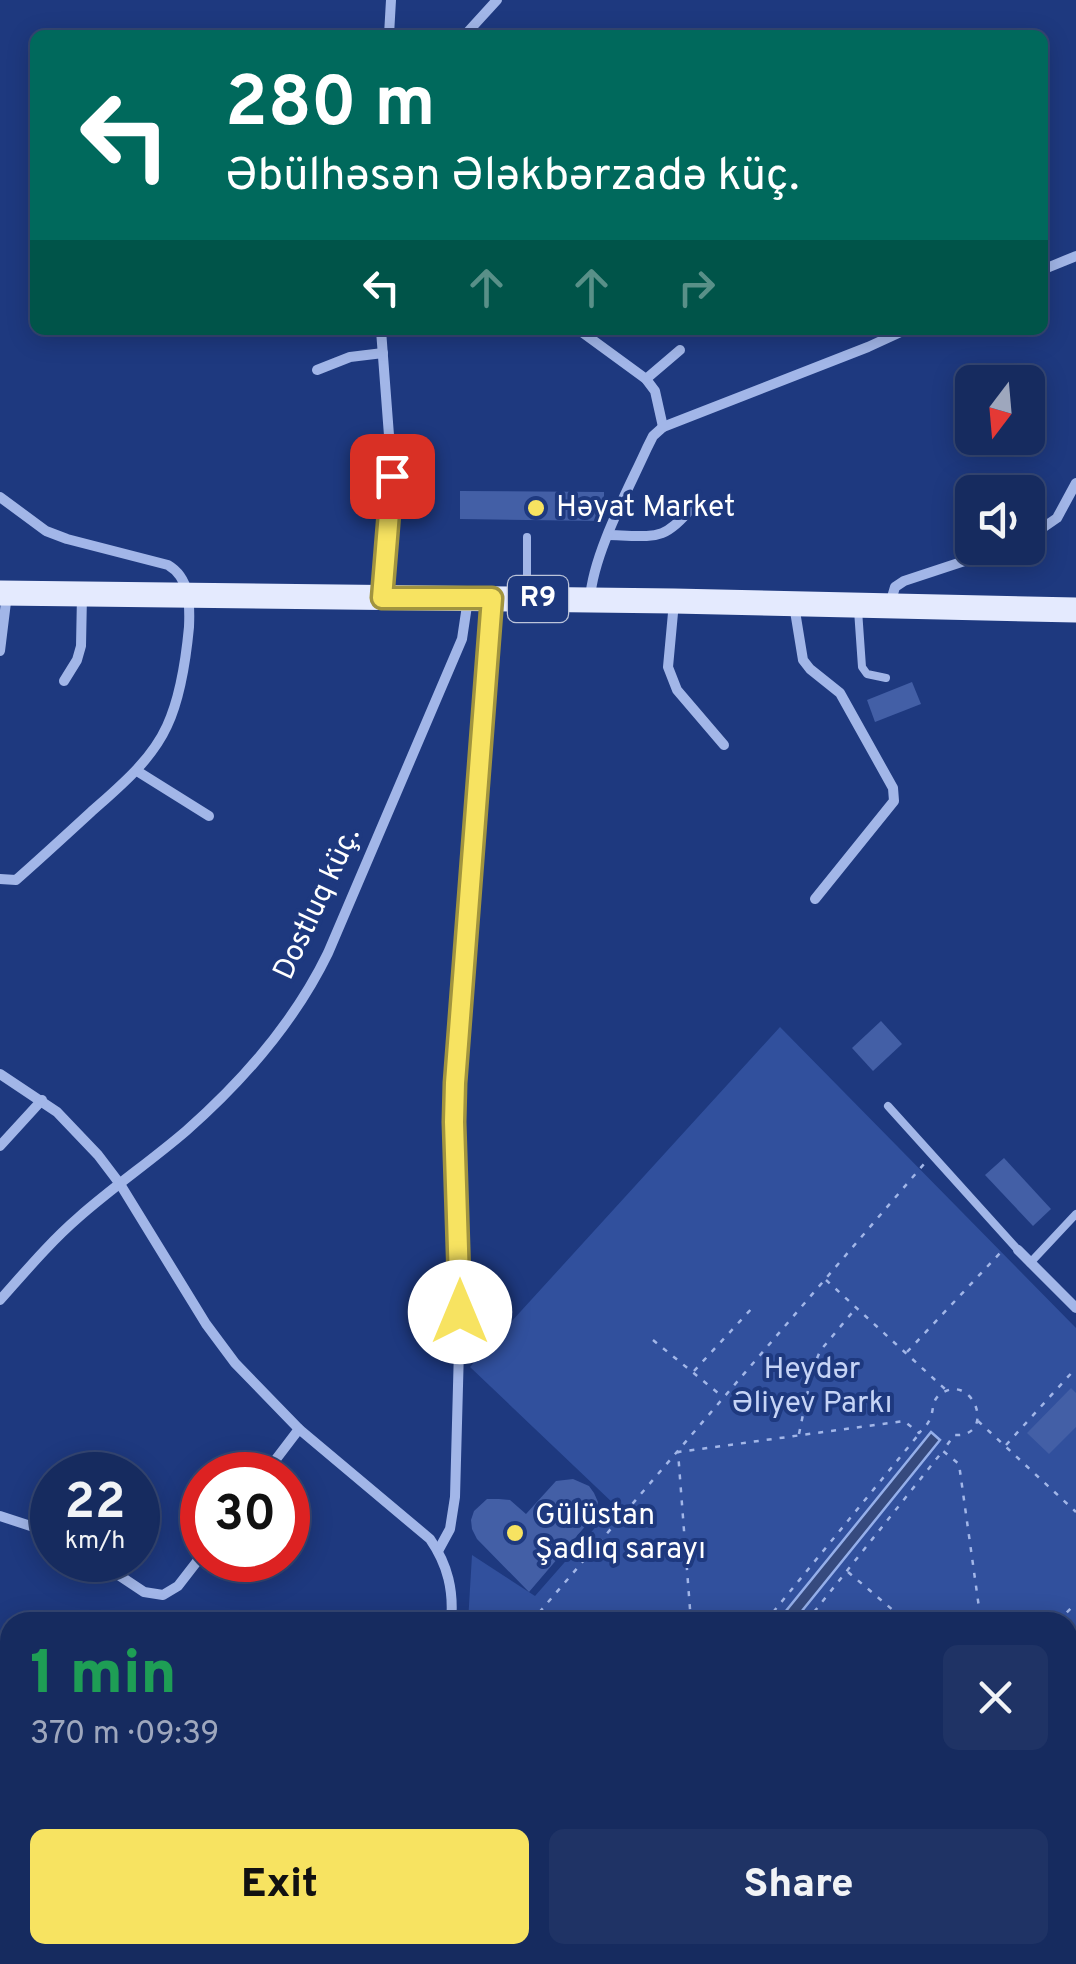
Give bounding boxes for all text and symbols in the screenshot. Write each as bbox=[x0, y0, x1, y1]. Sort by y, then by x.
text: 280 m bbox=[225, 62, 436, 151]
icon: left bbox=[60, 70, 190, 200]
text: Əbülhəsən Ələkbərzadə küç. bbox=[225, 149, 799, 206]
icon: left bbox=[354, 260, 409, 315]
icon: ahead bbox=[459, 260, 514, 315]
icon: ahead bbox=[564, 260, 619, 315]
icon: right bbox=[669, 260, 724, 315]
north arrow bbox=[955, 365, 1045, 455]
map controls bbox=[955, 365, 1045, 565]
pin bbox=[350, 434, 435, 519]
icon: arrive bbox=[365, 449, 420, 504]
button: sound bbox=[955, 475, 1045, 565]
place label: Həyat Market bbox=[556, 490, 735, 527]
marker: Həyat Market bbox=[525, 497, 547, 519]
road number: R9 bbox=[508, 576, 568, 622]
street label: Dostluq küç. bbox=[267, 822, 369, 986]
position arrow bbox=[408, 1260, 512, 1364]
park label: Heydər Əliyev Parkı bbox=[732, 1352, 892, 1423]
speed limit sign: 30 bbox=[180, 1452, 310, 1582]
text: 22 bbox=[64, 1473, 126, 1536]
place label: Gülüstan Şadlıq sarayı bbox=[535, 1498, 706, 1569]
marker: Gülüstan Şadlıq sarayı bbox=[504, 1522, 526, 1544]
text: km/h bbox=[65, 1526, 125, 1558]
text: 1 min bbox=[30, 1639, 177, 1715]
button: close bbox=[943, 1645, 1048, 1750]
text: 370 m · 09:39 bbox=[30, 1715, 219, 1755]
button: Exit bbox=[30, 1829, 529, 1944]
button: Share bbox=[549, 1829, 1048, 1944]

